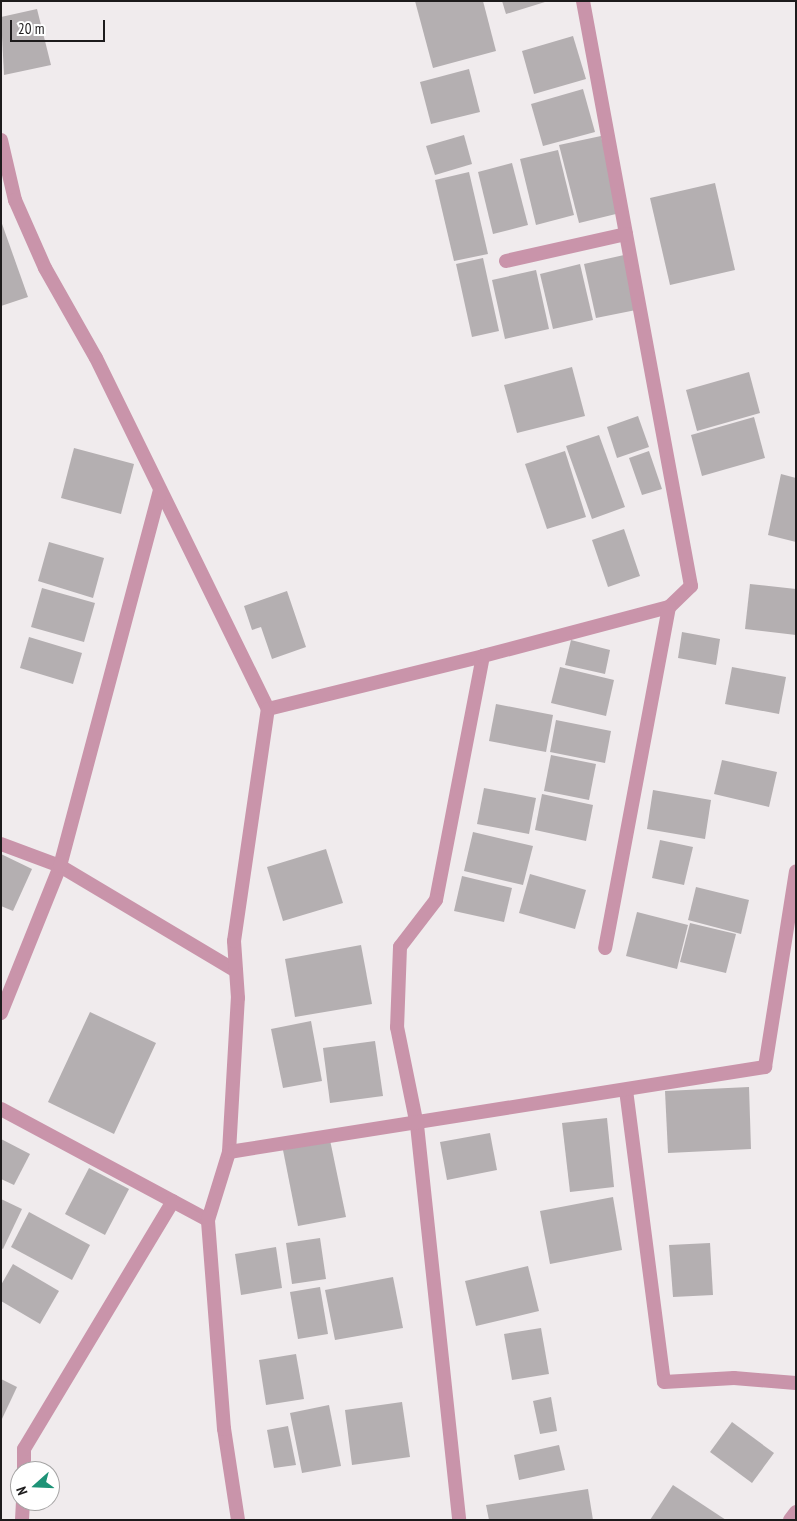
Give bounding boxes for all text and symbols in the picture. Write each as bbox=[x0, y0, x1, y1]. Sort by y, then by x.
scale bar bbox=[12, 10, 108, 42]
text: 20 m bbox=[18, 19, 44, 38]
north arrow bbox=[10, 1461, 60, 1511]
text: N bbox=[12, 1484, 32, 1497]

